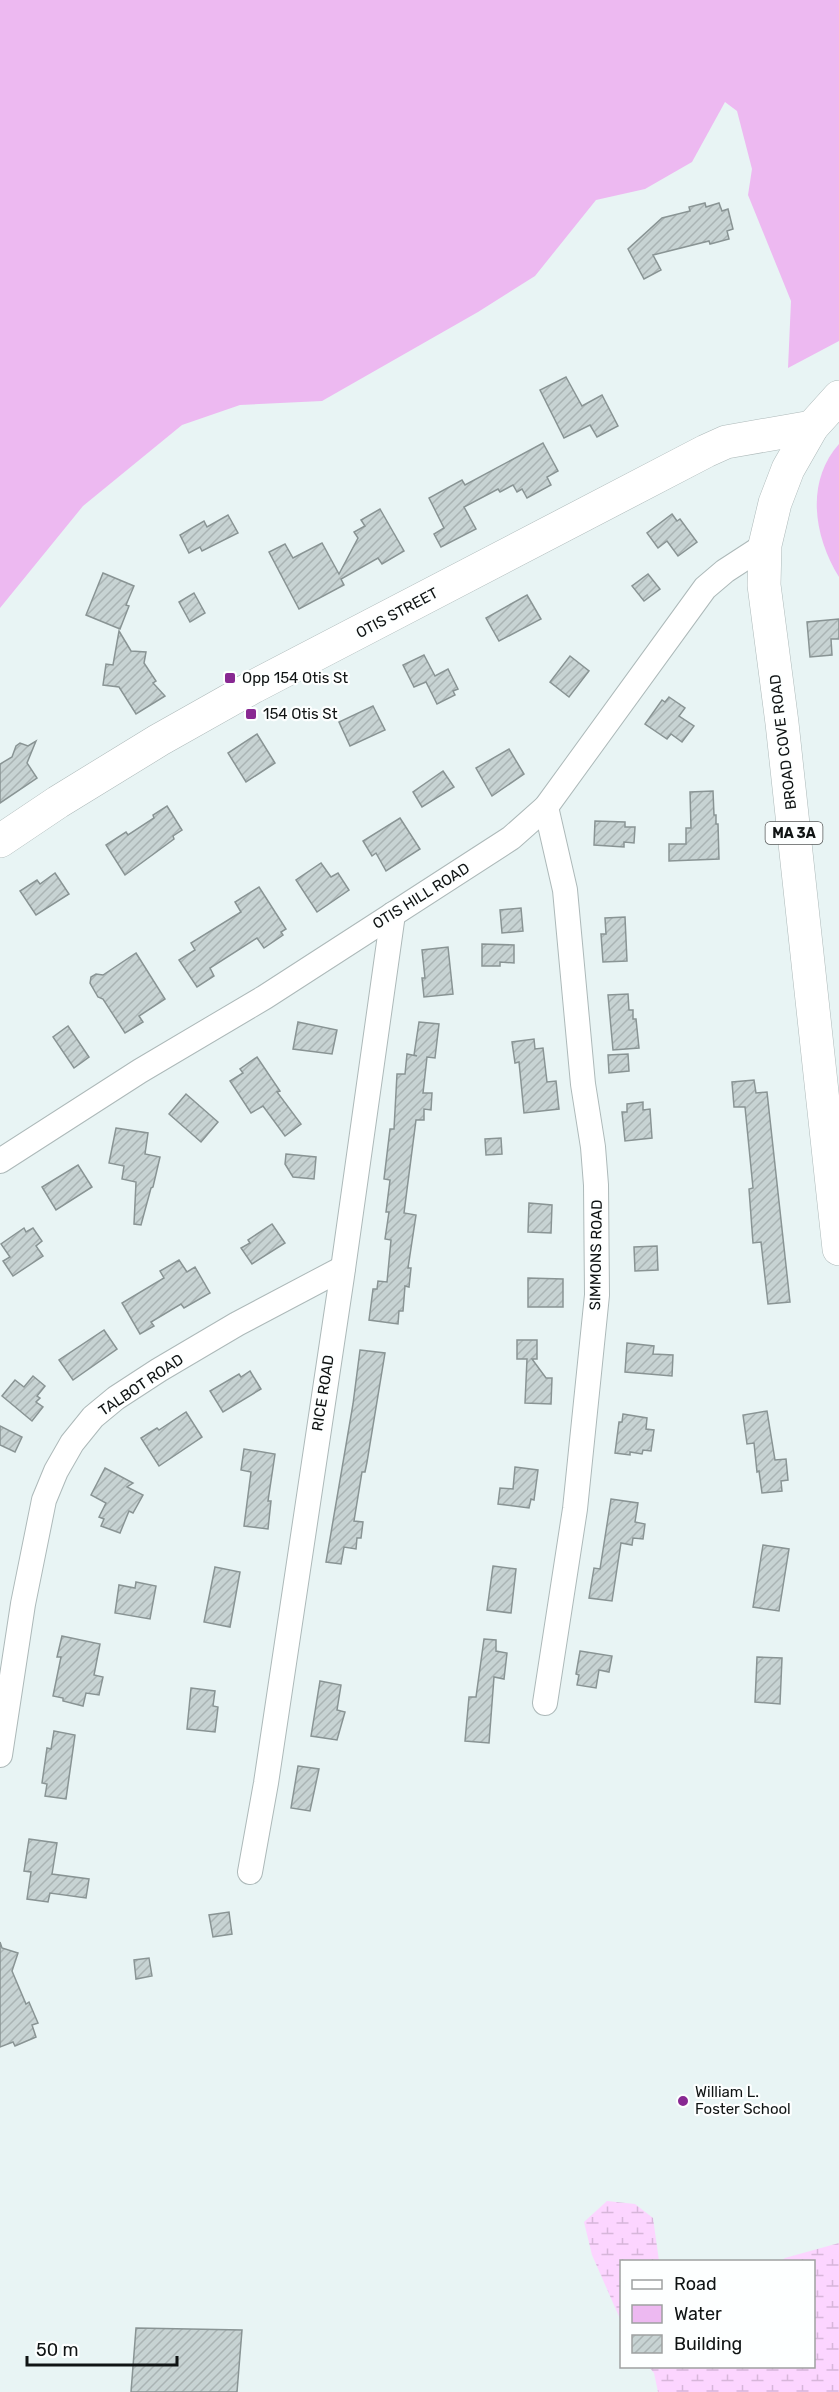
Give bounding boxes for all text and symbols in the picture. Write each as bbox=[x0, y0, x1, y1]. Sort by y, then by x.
street label: OTIS STREET bbox=[353, 584, 441, 642]
place label: Opp 154 Otis St bbox=[242, 669, 348, 687]
marker: Opp 154 Otis St bbox=[223, 671, 237, 685]
street label: BROAD COVE ROAD bbox=[766, 673, 800, 811]
place label: 154 Otis St bbox=[263, 705, 338, 723]
marker: 154 Otis St bbox=[244, 707, 258, 721]
road number: MA 3A bbox=[766, 822, 822, 844]
street label: OTIS HILL ROAD bbox=[369, 859, 473, 933]
street label: SIMMONS ROAD bbox=[586, 1199, 606, 1311]
street label: TALBOT ROAD bbox=[95, 1350, 187, 1420]
street label: RICE ROAD bbox=[308, 1354, 338, 1432]
place label: William L. Foster School bbox=[695, 2083, 791, 2118]
marker: William L. Foster School bbox=[676, 2094, 690, 2108]
legend bbox=[620, 2260, 815, 2368]
text: Road bbox=[674, 2273, 717, 2295]
text: Water bbox=[674, 2303, 722, 2325]
scale bar bbox=[27, 2329, 177, 2367]
text: Building bbox=[674, 2333, 742, 2355]
text: 50 m bbox=[36, 2339, 79, 2361]

